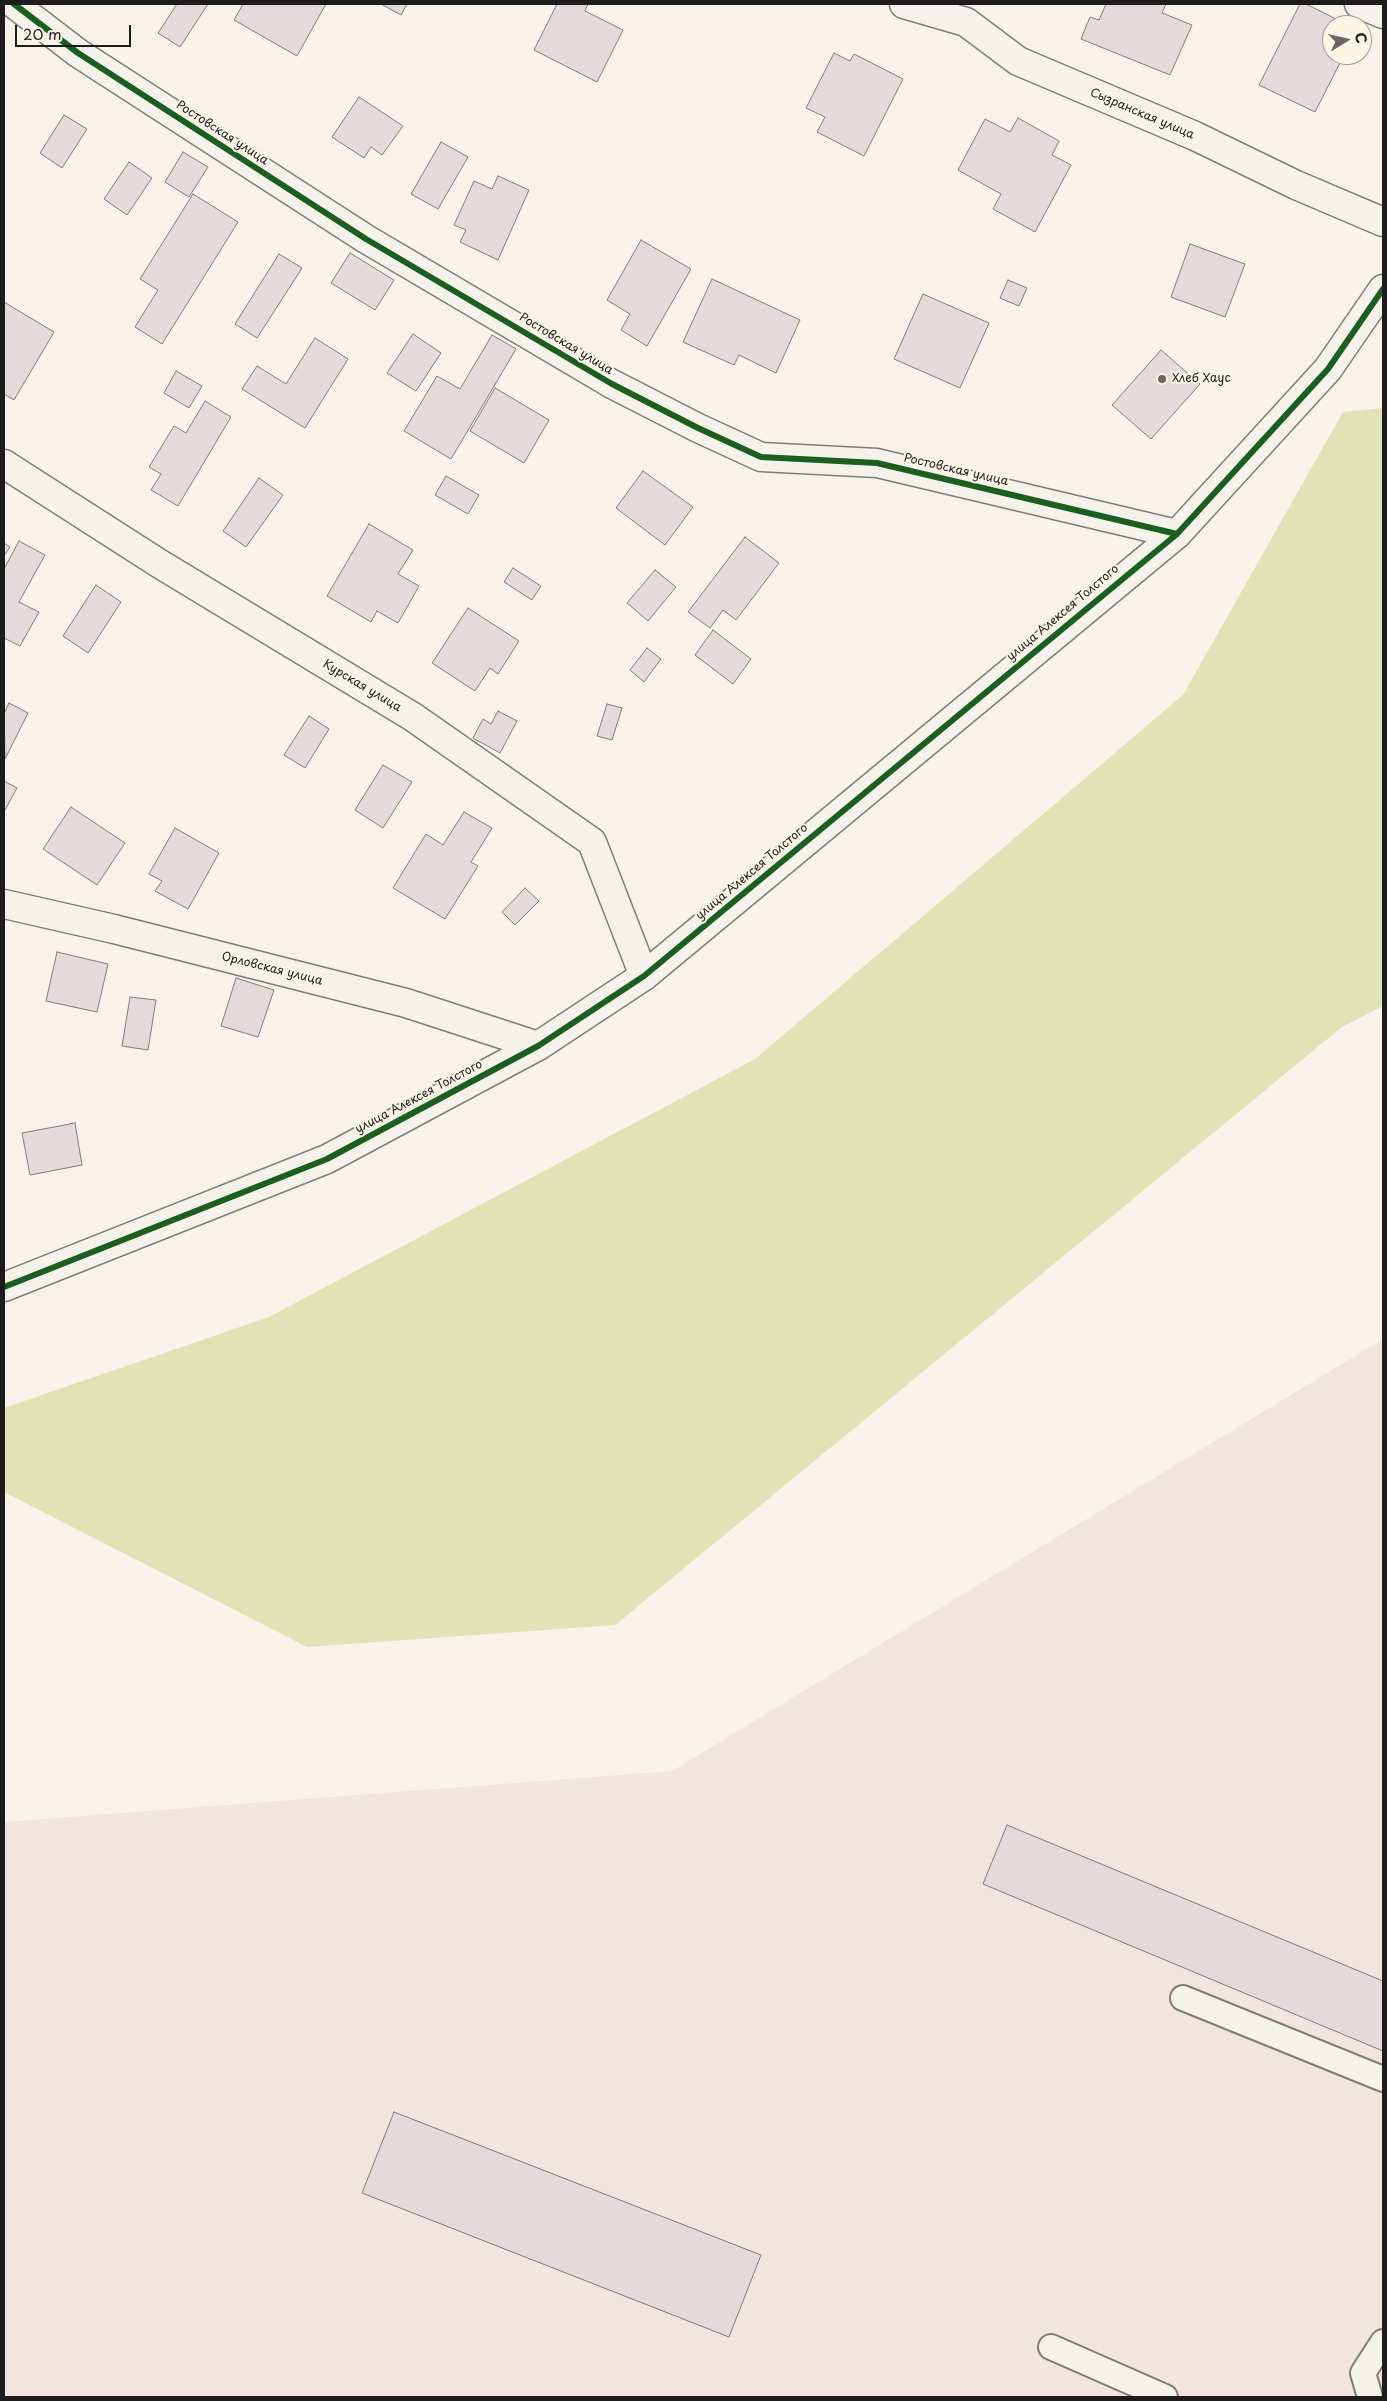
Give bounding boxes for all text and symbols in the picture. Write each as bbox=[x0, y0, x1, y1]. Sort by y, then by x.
scale bar bbox=[18, 15, 134, 47]
north arrow bbox=[1322, 15, 1372, 65]
text: 20 m bbox=[23, 22, 62, 45]
text: С bbox=[1350, 31, 1373, 45]
street label: Сызранская улица bbox=[1088, 85, 1196, 143]
street label: Ростовская улица bbox=[173, 98, 271, 168]
street label: Ростовская улица bbox=[517, 310, 615, 378]
place label: Хлеб Хаус bbox=[1172, 372, 1231, 386]
marker: Хлеб Хаус bbox=[1156, 373, 1168, 385]
street label: Ростовская улица bbox=[902, 451, 1010, 489]
street label: улица Алексея Толстого bbox=[1004, 562, 1122, 664]
street label: Курская улица bbox=[320, 657, 404, 715]
street label: улица Алексея Толстого bbox=[693, 821, 811, 923]
street label: Орловская улица bbox=[220, 949, 324, 989]
street label: улица Алексея Толстого bbox=[353, 1057, 485, 1137]

